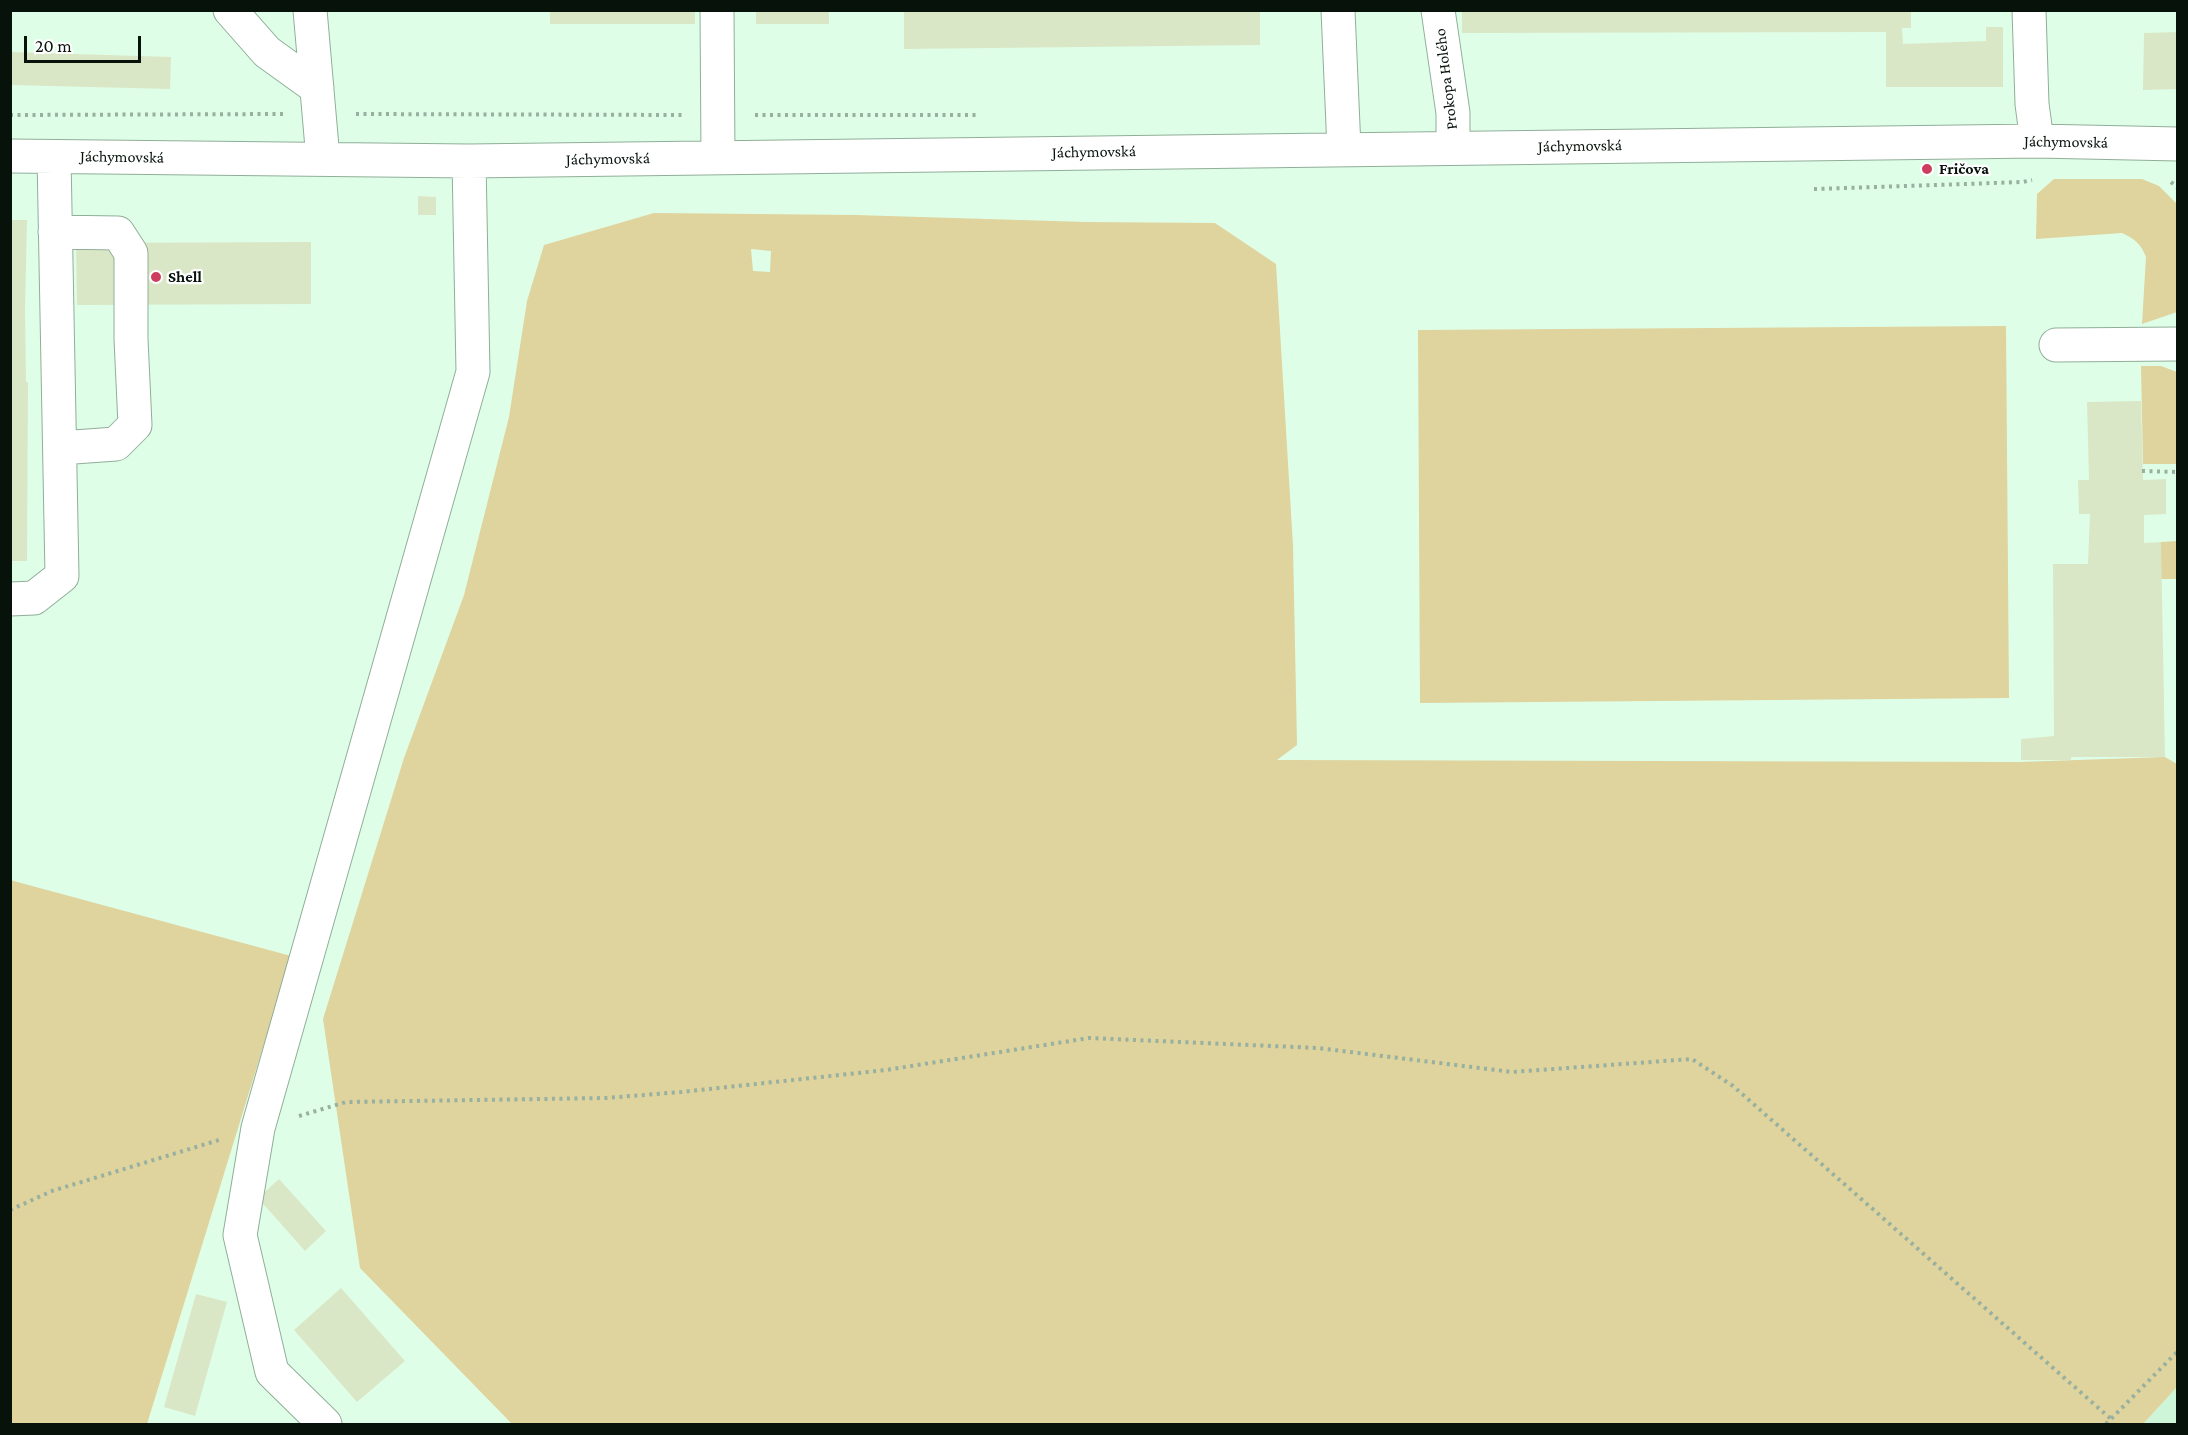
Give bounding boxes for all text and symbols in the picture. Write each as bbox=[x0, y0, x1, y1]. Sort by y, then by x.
scale bar bbox=[27, 24, 144, 62]
street label: Prokopa Holého bbox=[1430, 27, 1462, 131]
text: 20 m bbox=[35, 36, 72, 56]
street label: Jáchymovská bbox=[2024, 132, 2108, 152]
street label: Jáchymovská bbox=[1538, 136, 1622, 156]
street label: Jáchymovská bbox=[1052, 142, 1136, 162]
street label: Jáchymovská bbox=[80, 147, 164, 167]
street label: Jáchymovská bbox=[566, 149, 650, 169]
place label: Fričova bbox=[1939, 159, 1989, 179]
marker: Fričova bbox=[1920, 162, 1934, 176]
place label: Shell bbox=[168, 267, 202, 287]
marker: Shell bbox=[149, 270, 163, 284]

